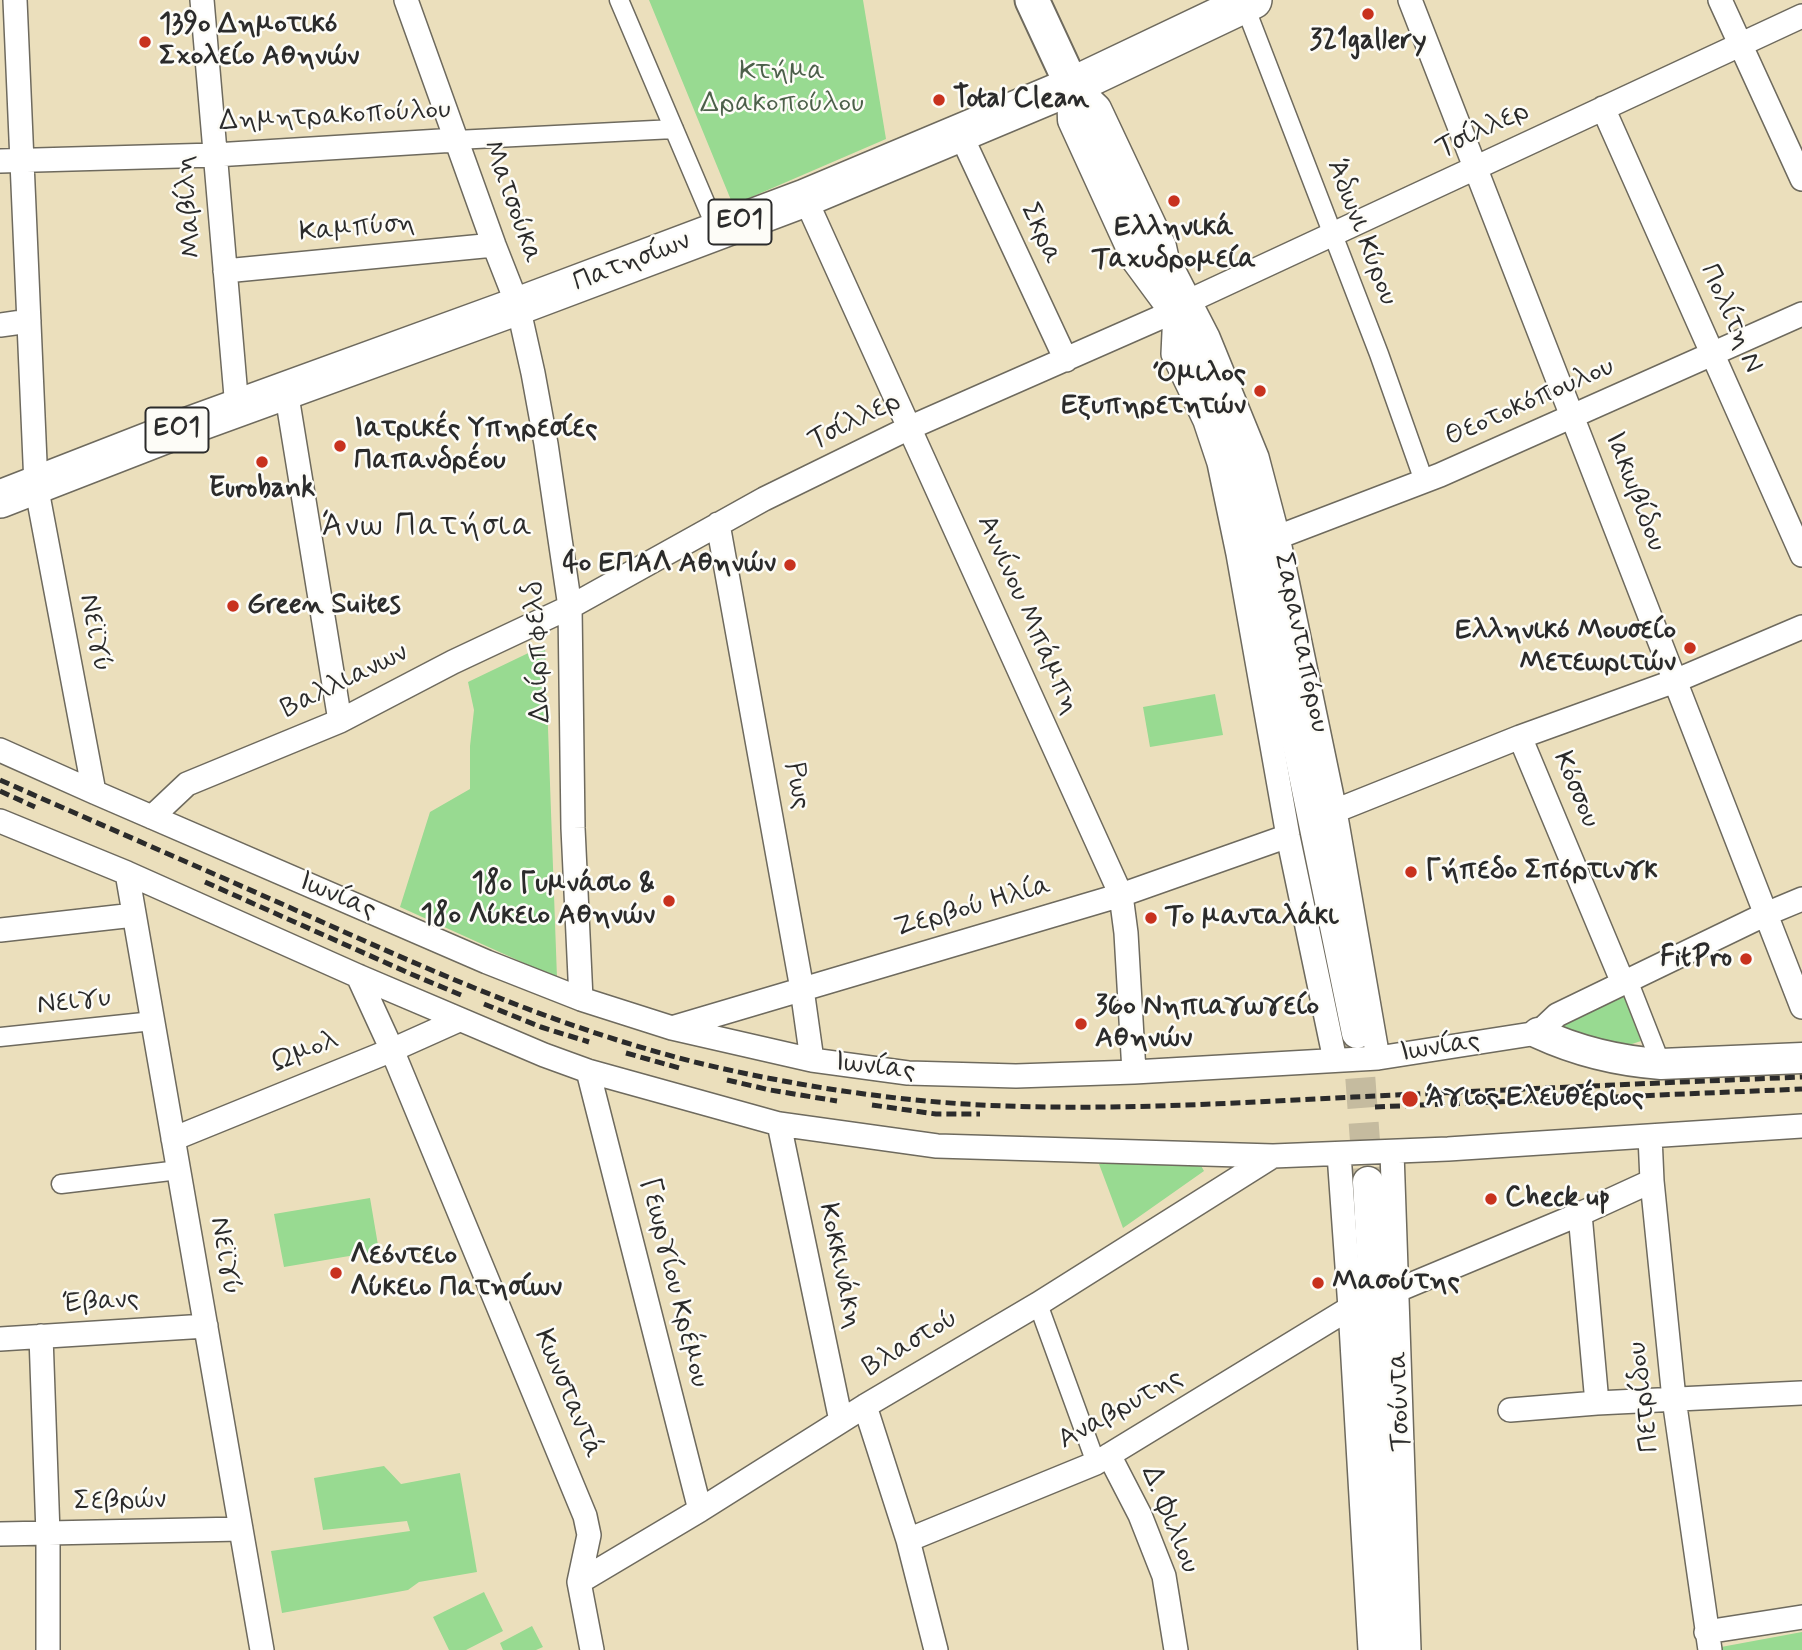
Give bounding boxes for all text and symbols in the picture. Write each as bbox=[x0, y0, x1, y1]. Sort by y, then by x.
marker: 321gallery bbox=[1360, 6, 1376, 22]
place label: 139ο Δημοτικό Σχολείο Αθηνών bbox=[159, 9, 359, 75]
place label: 321gallery bbox=[1310, 25, 1426, 59]
marker: 139ο Δημοτικό Σχολείο Αθηνών bbox=[137, 34, 153, 50]
park label: Κτήμα Δρακοπούλου bbox=[700, 56, 864, 122]
place label: Total Clean bbox=[953, 83, 1089, 117]
marker: Total Clean bbox=[931, 92, 947, 108]
street label: Δημητρακοπούλου bbox=[218, 94, 452, 140]
street label: Τσίλλερ bbox=[1431, 95, 1535, 167]
street label: Ματσούκα bbox=[473, 136, 549, 268]
street label: Μαβίλη bbox=[169, 154, 211, 260]
street label: Άδωνι Κύρου bbox=[1318, 155, 1404, 311]
marker: Ελληνικά Ταχυδρομεία bbox=[1166, 193, 1182, 209]
street label: Σκρα bbox=[1011, 198, 1069, 270]
road number: ΕΟ1 bbox=[708, 200, 772, 244]
street label: Καμπύση bbox=[298, 207, 416, 251]
place label: Ελληνικά Ταχυδρομεία bbox=[1092, 212, 1256, 278]
street label: Πατησίων bbox=[569, 225, 695, 301]
street label: Πολίτη Ν bbox=[1691, 259, 1769, 379]
street label: Θεοτοκόπουλου bbox=[1440, 351, 1620, 455]
place label: Όμιλος Εξυπηρετητών bbox=[1061, 358, 1246, 424]
marker: Όμιλος Εξυπηρετητών bbox=[1252, 383, 1268, 399]
street label: Τσίλλερ bbox=[803, 385, 907, 459]
road number: ΕΟ1 bbox=[146, 408, 208, 452]
place label: Ιατρικές Υπηρεσίες Παπανδρέου bbox=[354, 413, 598, 479]
street label: Ιακωβίδου bbox=[1596, 427, 1672, 557]
marker: Ιατρικές Υπηρεσίες Παπανδρέου bbox=[332, 438, 348, 454]
marker: Eurobank bbox=[254, 454, 270, 470]
place label: Eurobank bbox=[209, 473, 315, 507]
district label: Άνω Πατήσια bbox=[323, 509, 533, 547]
street label: Αννίνου Μπάμπη bbox=[968, 510, 1086, 720]
place label: 4ο ΕΠΑΛ Αθηνών bbox=[562, 548, 776, 582]
street label: Σαρανταπόρου bbox=[1265, 550, 1335, 736]
marker: 4ο ΕΠΑΛ Αθηνών bbox=[782, 557, 798, 573]
street label: Δαίρπφελδ bbox=[519, 580, 559, 724]
place label: Green Suites bbox=[247, 589, 401, 623]
street label: Νεϊγύ bbox=[70, 591, 118, 675]
marker: Green Suites bbox=[225, 598, 241, 614]
place label: Ελληνικό Μουσείο Μετεωριτών bbox=[1455, 615, 1676, 681]
street label: Βαλλιανων bbox=[276, 637, 414, 727]
marker: Ελληνικό Μουσείο Μετεωριτών bbox=[1682, 640, 1698, 656]
street label: Κόσσου bbox=[1544, 747, 1606, 833]
street label: Ρως bbox=[775, 760, 817, 812]
place label: Γήπεδο Σπόρτινγκ bbox=[1425, 855, 1658, 889]
marker: Γήπεδο Σπόρτινγκ bbox=[1403, 864, 1419, 880]
street label: Ιωνίας bbox=[293, 866, 381, 928]
place label: 18ο Γυμνάσιο & 18ο Λύκειο Αθηνών bbox=[421, 868, 655, 934]
street label: Ζερβού Ηλία bbox=[891, 870, 1055, 946]
marker: 18ο Γυμνάσιο & 18ο Λύκειο Αθηνών bbox=[661, 893, 677, 909]
place label: Το μανταλάκι bbox=[1165, 901, 1338, 935]
marker: Το μανταλάκι bbox=[1143, 910, 1159, 926]
place label: FitPro bbox=[1660, 942, 1732, 976]
marker: FitPro bbox=[1738, 951, 1754, 967]
street label: Νειγυ bbox=[35, 982, 113, 1024]
place label: 36ο Νηπιαγωγείο Αθηνών bbox=[1095, 991, 1319, 1057]
marker: 36ο Νηπιαγωγείο Αθηνών bbox=[1073, 1016, 1089, 1032]
street label: Ωμολ bbox=[266, 1024, 344, 1082]
street label: Ιωνίας bbox=[1397, 1025, 1483, 1071]
street label: Ιωνίας bbox=[833, 1046, 917, 1090]
place label: Άγιος Ελευθέριος bbox=[1426, 1082, 1644, 1116]
marker: Άγιος Ελευθέριος bbox=[1400, 1089, 1420, 1109]
street label: Γεωργίου Κρέμου bbox=[631, 1175, 715, 1391]
place label: Check up bbox=[1505, 1182, 1610, 1216]
marker: Check up bbox=[1483, 1191, 1499, 1207]
street label: Κοκκινάκη bbox=[809, 1200, 869, 1332]
street label: Νεϊγύ bbox=[201, 1215, 247, 1297]
place label: Λεόντειο Λύκειο Πατησίων bbox=[350, 1240, 562, 1306]
marker: Λεόντειο Λύκειο Πατησίων bbox=[328, 1265, 344, 1281]
place label: Μασούτης bbox=[1332, 1266, 1460, 1300]
marker: Μασούτης bbox=[1310, 1275, 1326, 1291]
street label: Έβανς bbox=[62, 1284, 140, 1322]
street label: Βλαστού bbox=[857, 1303, 965, 1385]
street label: Κωνσταντά bbox=[525, 1325, 609, 1463]
street label: Πετρίδου bbox=[1622, 1340, 1668, 1454]
street label: Τσούντα bbox=[1382, 1350, 1420, 1452]
street label: Αναβρυτης bbox=[1053, 1362, 1189, 1458]
street label: Δ. Φιλιου bbox=[1132, 1462, 1206, 1578]
street label: Σεβρών bbox=[73, 1484, 167, 1520]

